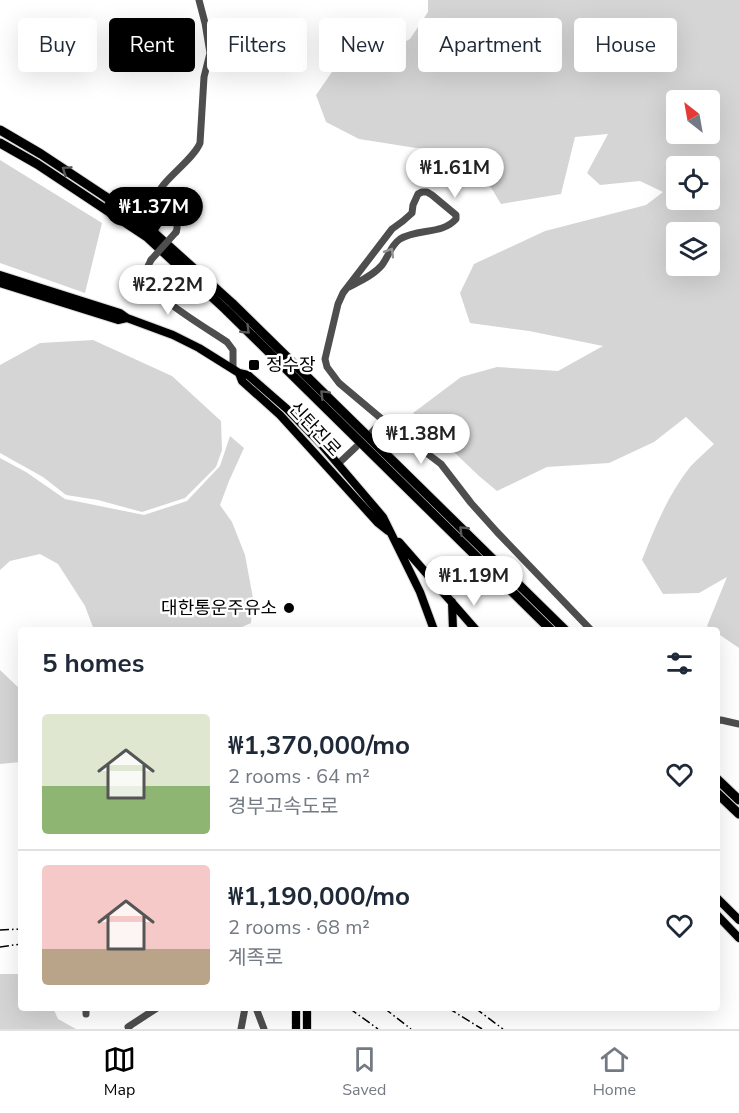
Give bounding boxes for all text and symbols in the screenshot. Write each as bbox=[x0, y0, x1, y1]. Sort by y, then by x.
chip: Buy bbox=[18, 18, 97, 72]
chip: Rent bbox=[109, 18, 195, 72]
chip: Filters bbox=[207, 18, 307, 72]
chip: New bbox=[319, 18, 406, 72]
chip: Apartment bbox=[418, 18, 562, 72]
chip: House bbox=[574, 18, 677, 72]
north arrow bbox=[666, 90, 720, 144]
map controls bbox=[666, 90, 720, 276]
pin: ₩1.61M bbox=[406, 148, 504, 199]
text: ₩1.61M bbox=[420, 154, 490, 181]
button: locate bbox=[666, 156, 720, 210]
one-way arrow bbox=[62, 167, 73, 178]
pin: ₩1.37M bbox=[105, 187, 203, 238]
text: ₩1.37M bbox=[119, 193, 189, 220]
button: layers bbox=[666, 222, 720, 276]
one-way arrow bbox=[383, 247, 394, 258]
pin: ₩2.22M bbox=[119, 265, 217, 316]
text: ₩2.22M bbox=[133, 271, 203, 298]
one-way arrow bbox=[240, 323, 250, 334]
place label: 정수장 bbox=[266, 353, 316, 377]
marker: 정수장 bbox=[247, 358, 261, 372]
one-way arrow bbox=[321, 390, 332, 401]
street label: 신탄진로 bbox=[284, 397, 346, 461]
pin: ₩1.38M bbox=[372, 414, 470, 465]
text: ₩1.38M bbox=[386, 420, 456, 447]
one-way arrow bbox=[460, 527, 471, 538]
pin: ₩1.19M bbox=[425, 556, 523, 607]
text: ₩1.19M bbox=[439, 562, 509, 589]
place label: 대한통운주유소 bbox=[161, 596, 277, 620]
marker: 대한통운주유소 bbox=[282, 601, 296, 615]
text: 5 homes bbox=[42, 646, 144, 681]
icon: filters bbox=[663, 647, 696, 680]
text: ₩1,370,000/mo bbox=[228, 728, 410, 763]
icon: home bbox=[90, 738, 162, 810]
icon: heart bbox=[663, 758, 696, 791]
text: 2 rooms · 64 m² bbox=[228, 763, 370, 790]
text: 경부고속도로 bbox=[228, 793, 338, 820]
text: ₩1,190,000/mo bbox=[228, 879, 410, 914]
icon: home bbox=[90, 889, 162, 961]
icon: heart bbox=[663, 909, 696, 942]
text: 2 rooms · 68 m² bbox=[228, 914, 370, 941]
text: 계족로 bbox=[228, 944, 283, 971]
tab: Map bbox=[103, 1043, 136, 1101]
tab: Saved bbox=[342, 1043, 386, 1101]
tab: Home bbox=[593, 1043, 636, 1101]

